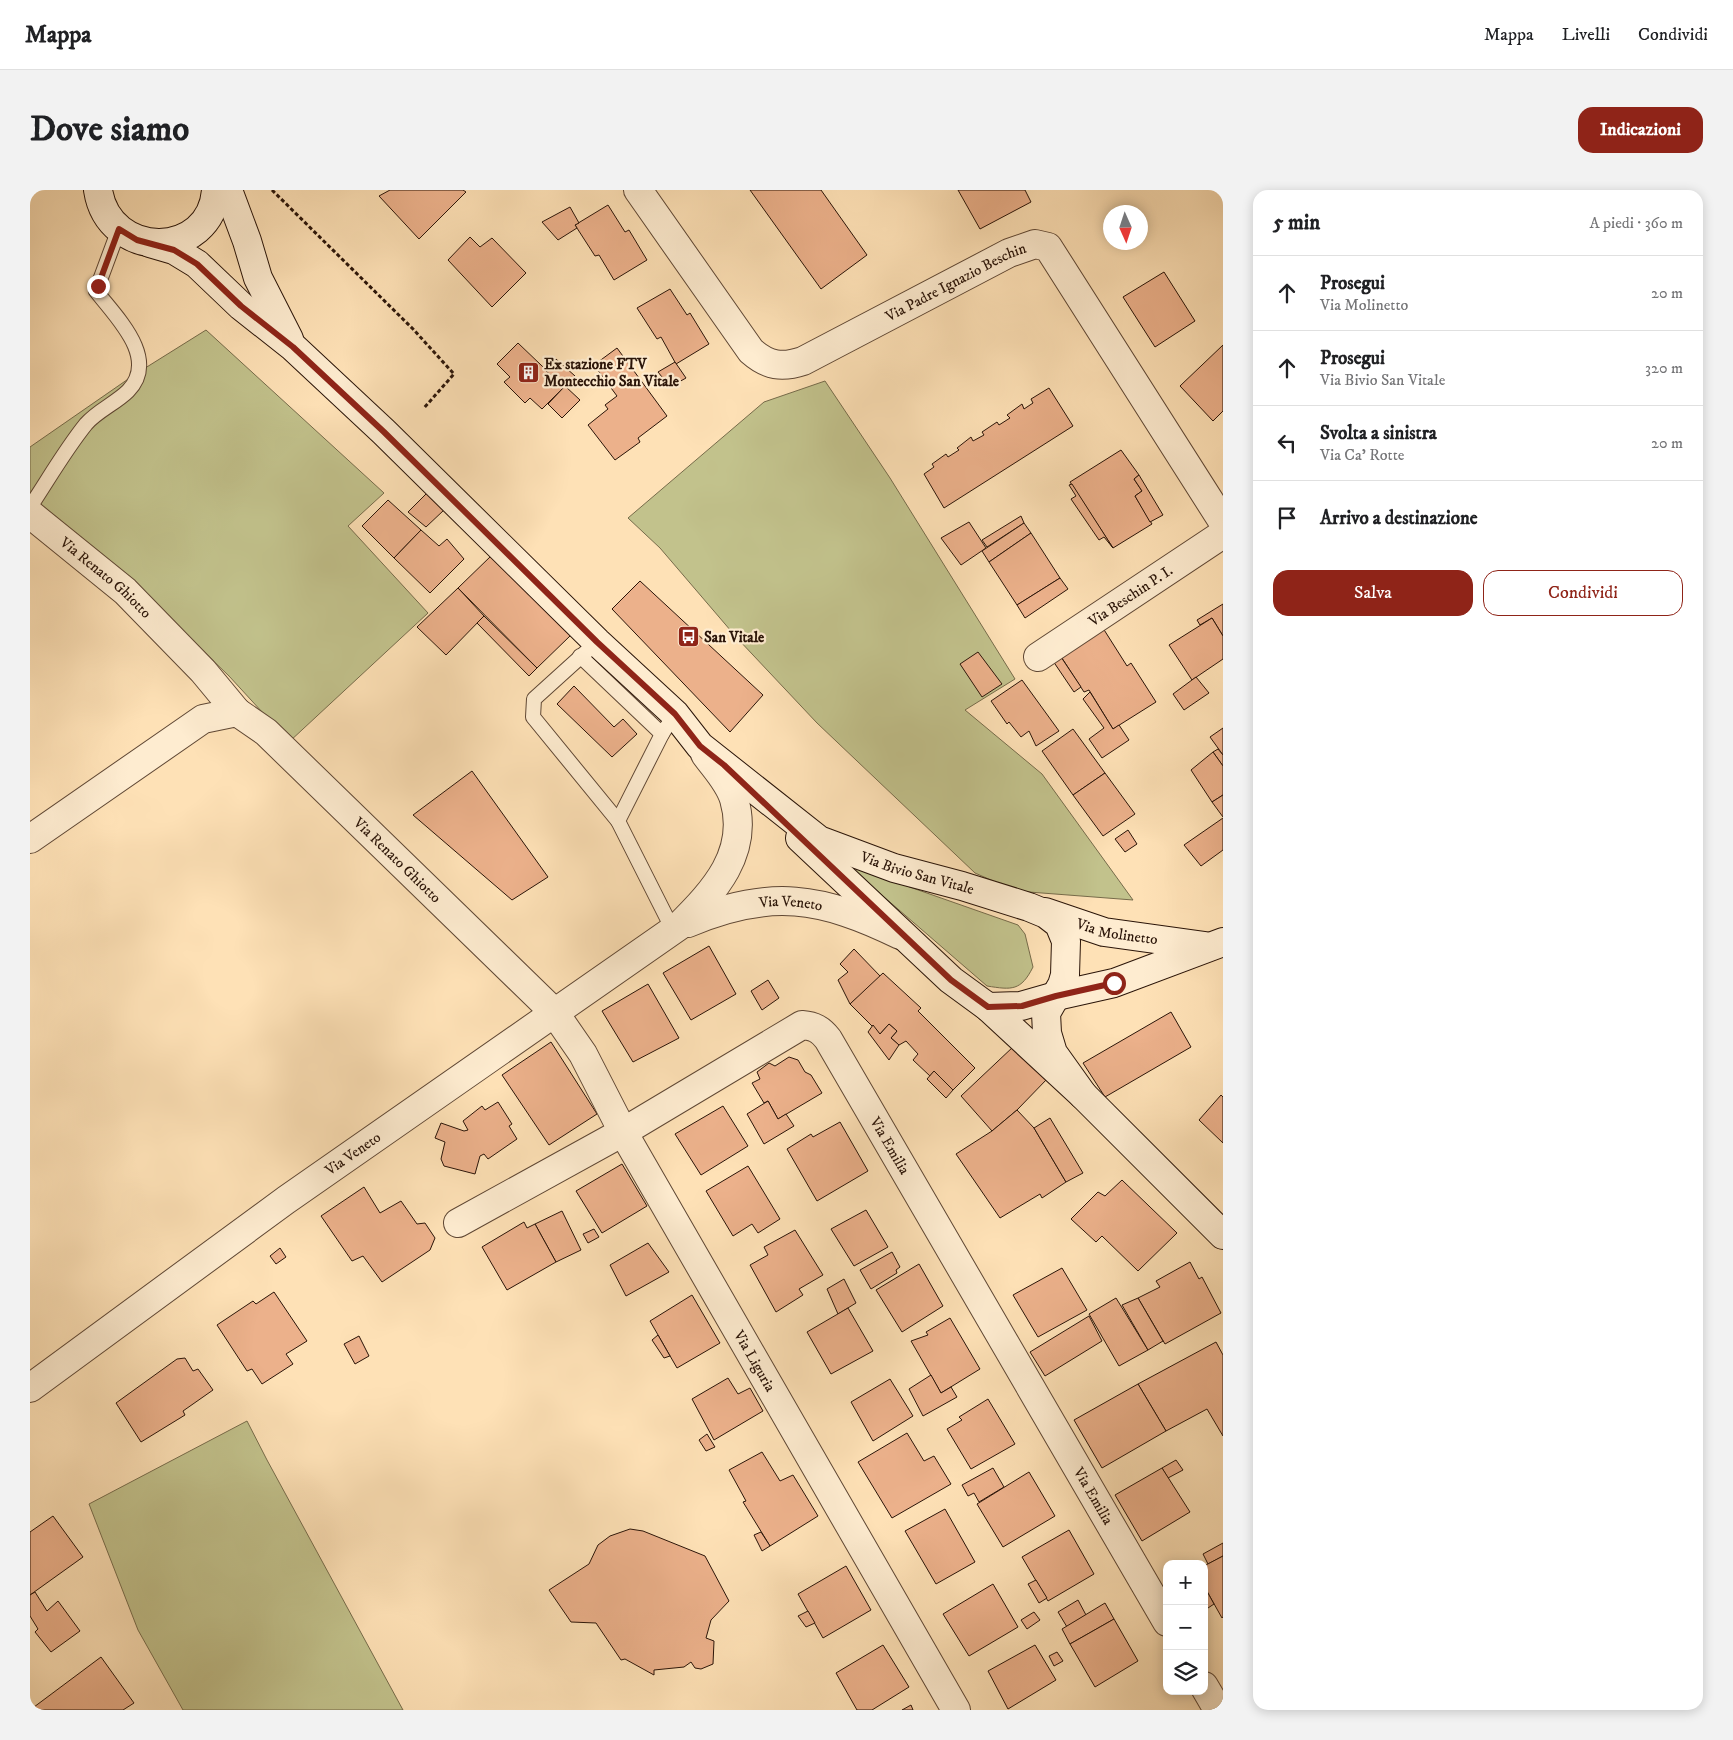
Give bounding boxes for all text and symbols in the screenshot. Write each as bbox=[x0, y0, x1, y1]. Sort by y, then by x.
text: Mappa bbox=[25, 20, 91, 50]
text: Mappa bbox=[1484, 24, 1534, 46]
text: Livelli bbox=[1562, 24, 1610, 46]
text: Condividi bbox=[1638, 24, 1708, 46]
button: Indicazioni bbox=[1578, 107, 1703, 153]
text: Dove siamo bbox=[30, 108, 189, 152]
north arrow bbox=[1103, 205, 1148, 250]
text: 5 min bbox=[1273, 210, 1320, 236]
text: A piedi · 360 m bbox=[1589, 213, 1683, 233]
street label: Via Padre Ignazio Beschin bbox=[881, 239, 1029, 327]
text: Prosegui bbox=[1320, 272, 1385, 295]
route end bbox=[87, 275, 110, 298]
icon: ahead bbox=[1273, 279, 1301, 307]
text: 20 m bbox=[1651, 283, 1683, 303]
text: Via Molinetto bbox=[1320, 295, 1408, 315]
text: Prosegui bbox=[1320, 347, 1385, 370]
icon: ahead bbox=[1273, 354, 1301, 382]
place label: Ex stazione FTV Montecchio San Vitale bbox=[544, 355, 680, 391]
text: 320 m bbox=[1645, 358, 1683, 378]
building icon: Ex stazione FTV Montecchio San Vitale bbox=[516, 361, 540, 385]
text: Via Bivio San Vitale bbox=[1320, 370, 1445, 390]
text: Svolta a sinistra bbox=[1320, 422, 1437, 445]
icon: left bbox=[1273, 429, 1301, 457]
text: 20 m bbox=[1651, 433, 1683, 453]
text: Via Ca' Rotte bbox=[1320, 445, 1404, 465]
icon: arrive bbox=[1273, 504, 1301, 532]
text: Arrivo a destinazione bbox=[1320, 507, 1478, 530]
street label: Via Renato Ghiotto bbox=[55, 533, 155, 622]
street label: Via Beschin P. I. bbox=[1084, 561, 1176, 631]
button: Salva bbox=[1273, 570, 1473, 616]
button: Condividi bbox=[1483, 570, 1683, 616]
bus stop icon: San Vitale bbox=[676, 625, 700, 649]
place label: San Vitale bbox=[704, 628, 765, 647]
street label: Via Renato Ghiotto bbox=[349, 813, 445, 907]
street label: Via Bivio San Vitale bbox=[857, 847, 976, 899]
street label: Via Veneto bbox=[757, 892, 824, 916]
street label: Via Molinetto bbox=[1073, 914, 1159, 949]
route start bbox=[1103, 972, 1126, 995]
street label: Via Emilia bbox=[865, 1113, 914, 1179]
street label: Via Veneto bbox=[321, 1128, 385, 1181]
street label: Via Liguria bbox=[729, 1326, 780, 1396]
street label: Via Emilia bbox=[1069, 1463, 1118, 1529]
map controls bbox=[1163, 1560, 1208, 1695]
button: + bbox=[1163, 1560, 1208, 1605]
button: − bbox=[1163, 1605, 1208, 1650]
button: layers bbox=[1163, 1650, 1208, 1695]

